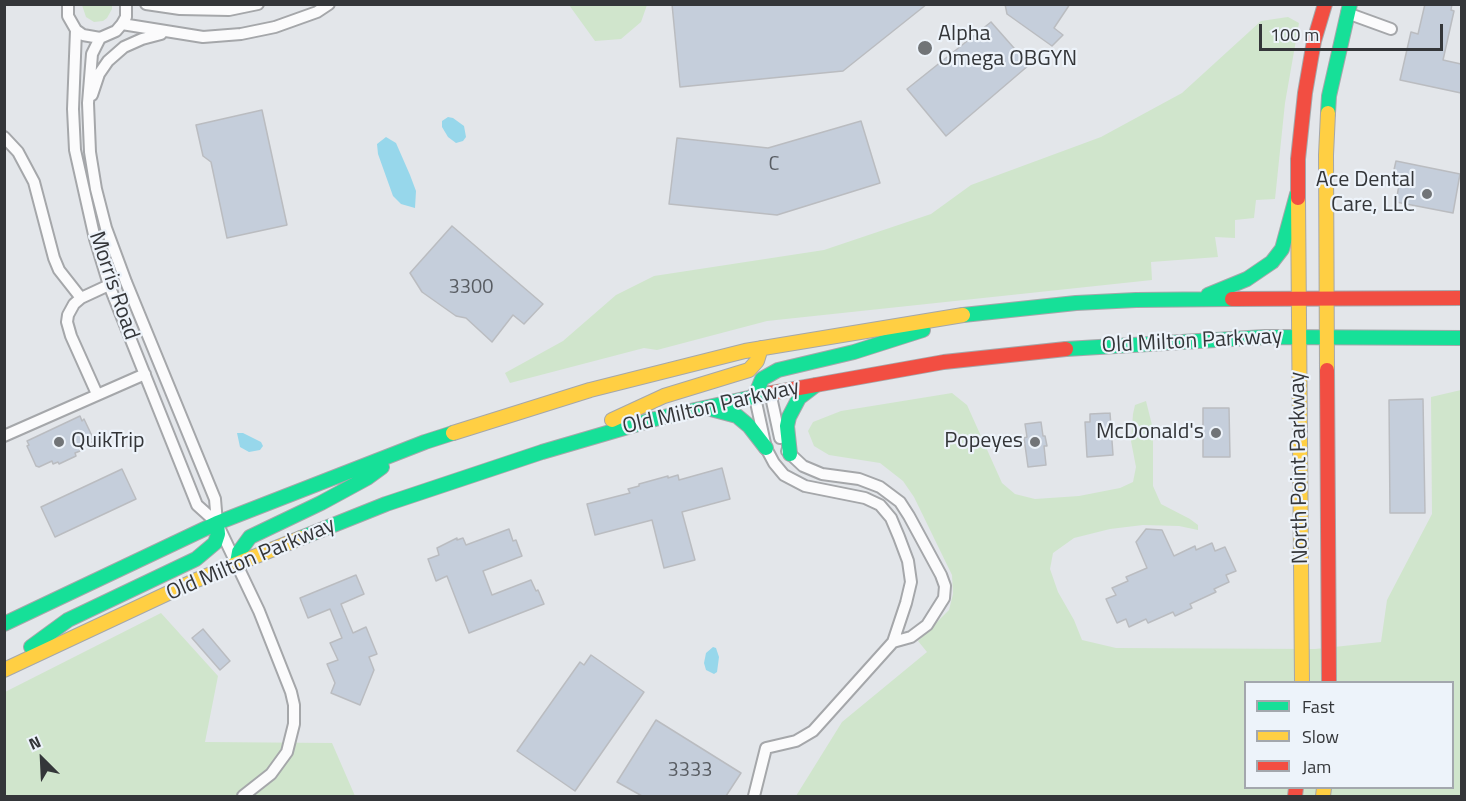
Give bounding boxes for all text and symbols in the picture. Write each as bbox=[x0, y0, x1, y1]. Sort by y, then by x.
scale bar bbox=[1262, 12, 1446, 50]
text: 100 m bbox=[1270, 21, 1319, 48]
place label: Alpha Omega OBGYN bbox=[938, 22, 1077, 74]
marker: Alpha Omega OBGYN bbox=[916, 39, 934, 57]
house number: C bbox=[769, 153, 779, 177]
place label: Ace Dental Care, LLC bbox=[1316, 168, 1415, 220]
marker: Ace Dental Care, LLC bbox=[1420, 187, 1434, 201]
street label: Morris Road bbox=[82, 228, 144, 344]
house number: 3300 bbox=[449, 276, 493, 300]
street label: Old Milton Parkway bbox=[1101, 324, 1283, 360]
street label: North Point Parkway bbox=[1285, 372, 1315, 564]
street label: Old Milton Parkway bbox=[620, 375, 802, 441]
place label: McDonald's bbox=[1096, 420, 1204, 446]
marker: McDonald's bbox=[1209, 426, 1223, 440]
place label: QuikTrip bbox=[71, 429, 145, 455]
place label: Popeyes bbox=[944, 429, 1023, 455]
marker: QuikTrip bbox=[52, 435, 66, 449]
marker: Popeyes bbox=[1028, 435, 1042, 449]
street label: Old Milton Parkway bbox=[163, 513, 339, 607]
legend bbox=[1244, 681, 1454, 789]
text: Fast bbox=[1302, 693, 1335, 720]
text: Slow bbox=[1302, 723, 1339, 750]
north arrow bbox=[12, 729, 72, 789]
text: N bbox=[25, 729, 45, 756]
text: Jam bbox=[1302, 753, 1331, 780]
house number: 3333 bbox=[668, 759, 712, 783]

